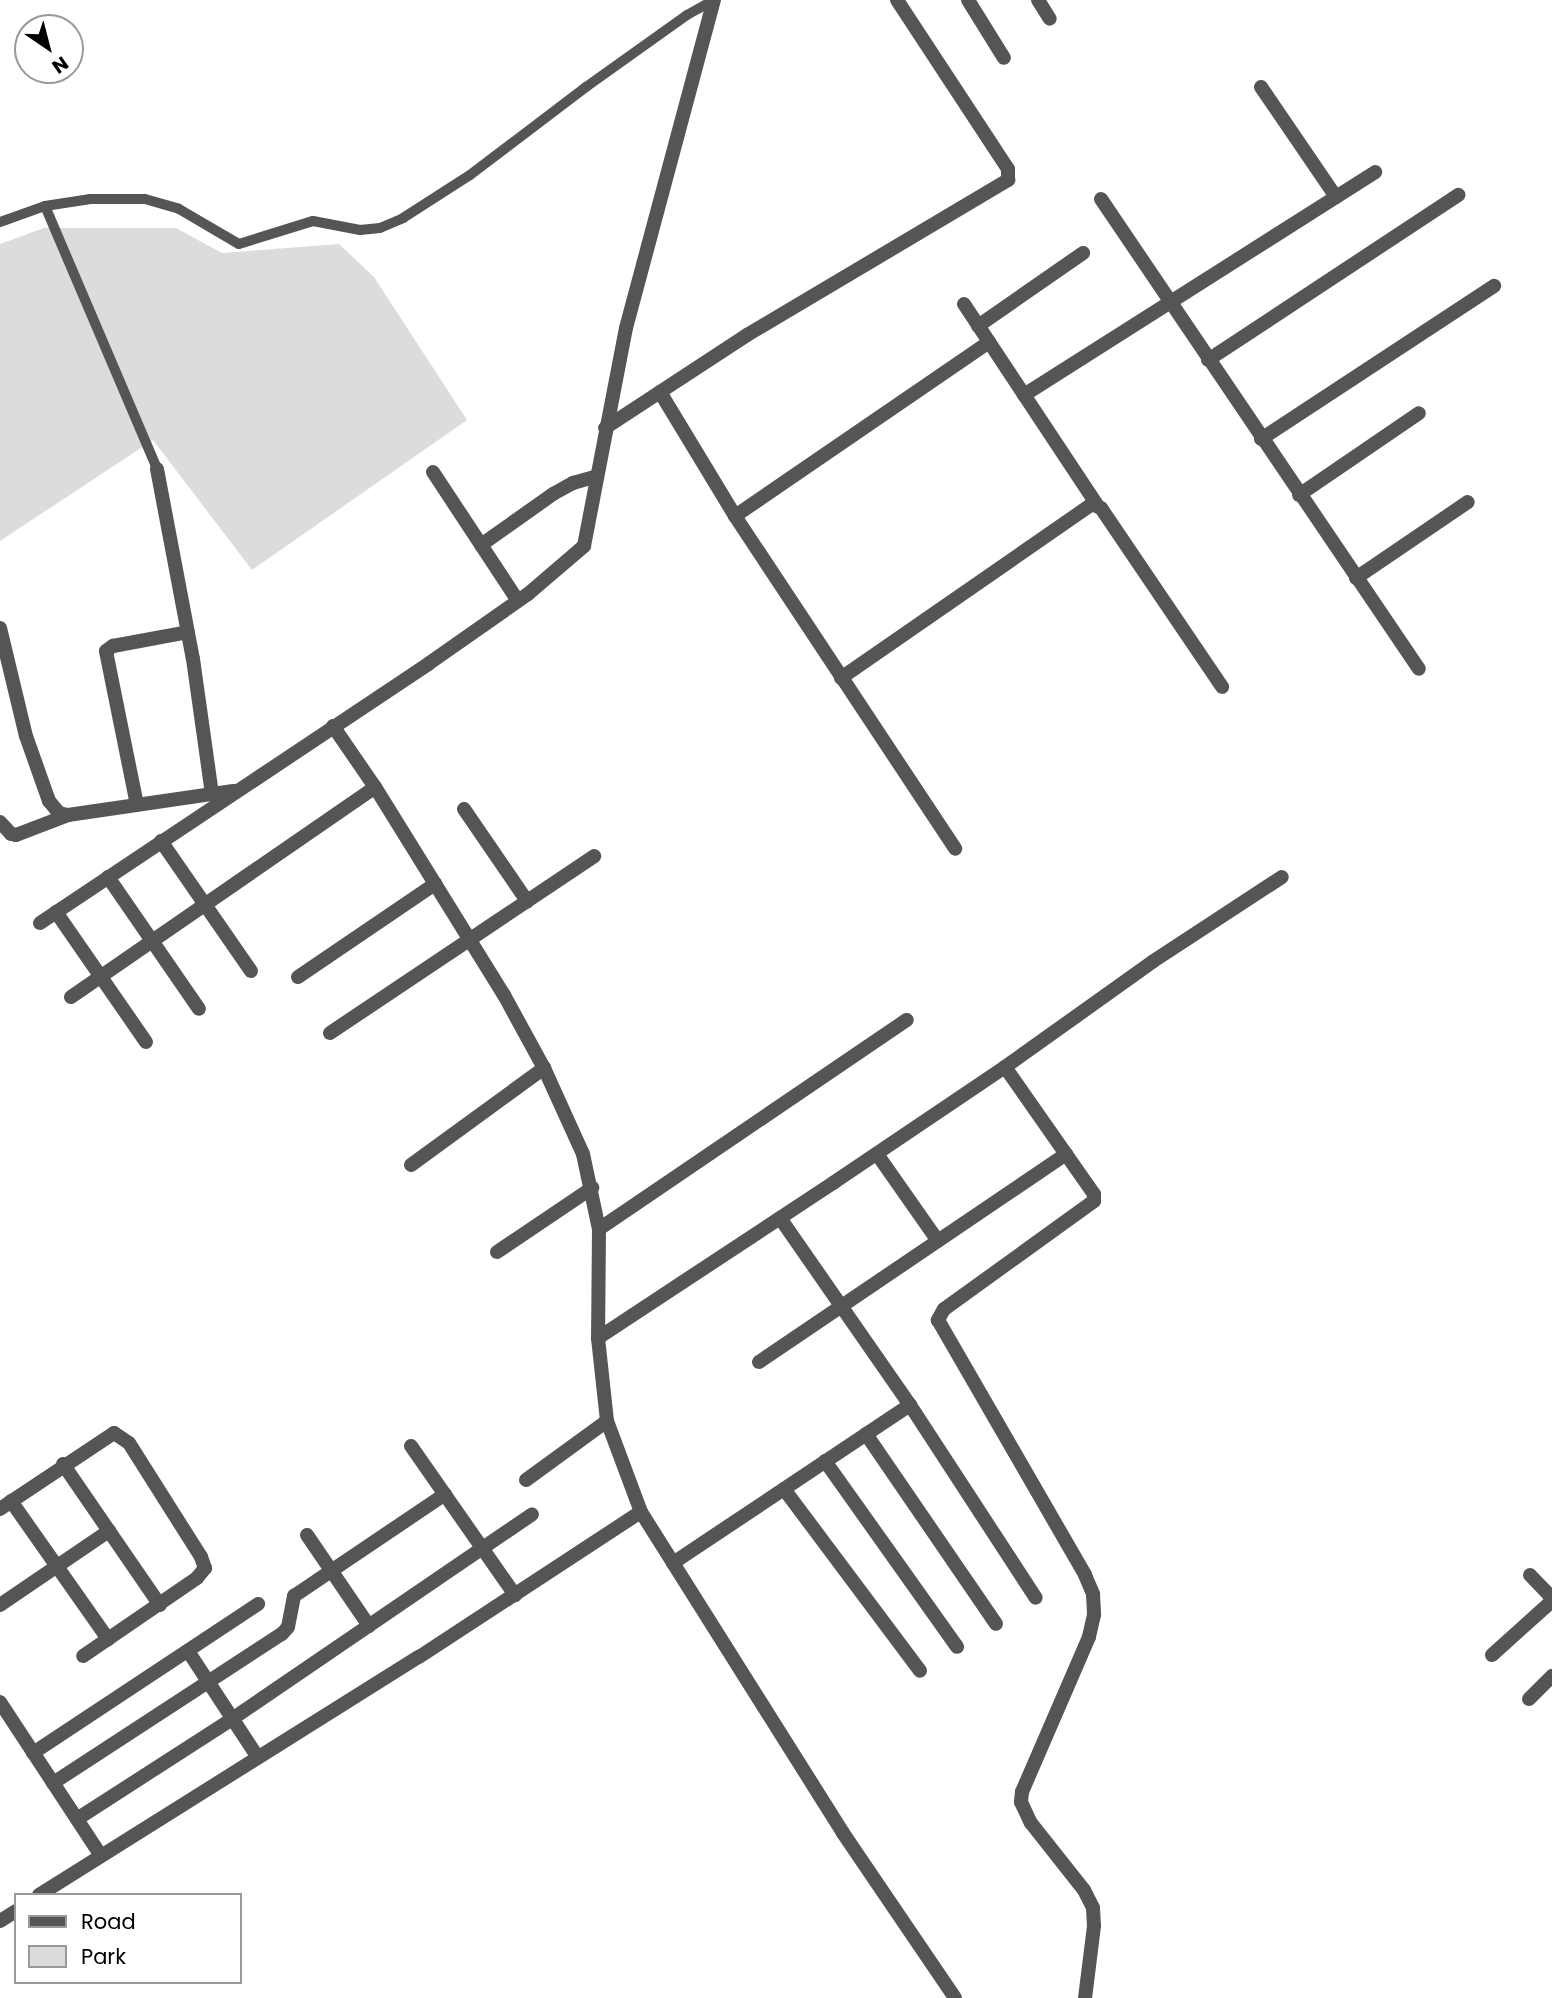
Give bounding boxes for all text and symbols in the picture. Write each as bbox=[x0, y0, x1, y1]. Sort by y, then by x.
north arrow bbox=[14, 14, 84, 84]
text: N bbox=[47, 50, 74, 80]
legend bbox=[14, 1893, 242, 1984]
text: Road bbox=[81, 1907, 136, 1936]
text: Park bbox=[81, 1942, 126, 1971]

